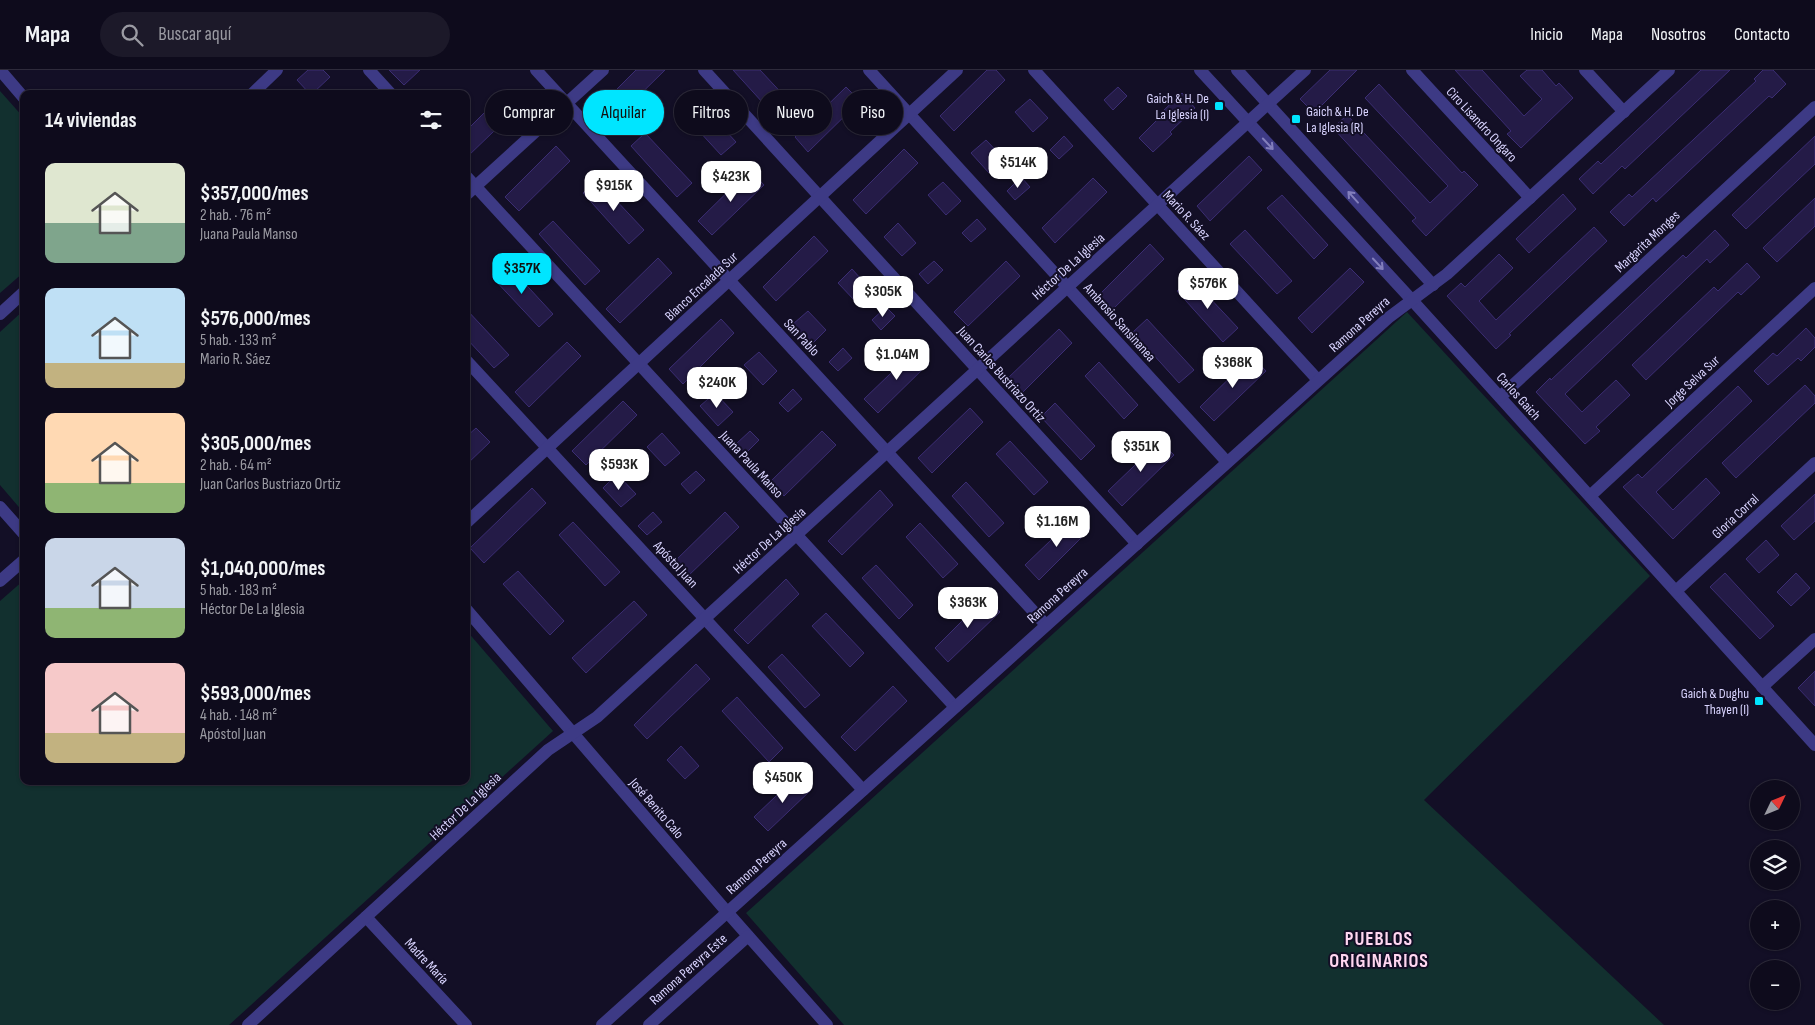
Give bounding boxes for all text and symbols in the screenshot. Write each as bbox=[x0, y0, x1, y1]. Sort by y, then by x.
search box bbox=[100, 12, 450, 57]
text: Mapa bbox=[25, 20, 70, 49]
icon: search bbox=[118, 21, 146, 49]
text: Buscar aquí bbox=[158, 23, 231, 46]
text: Inicio bbox=[1530, 24, 1563, 45]
text: Mapa bbox=[1591, 24, 1623, 45]
text: Nosotros bbox=[1651, 24, 1706, 45]
text: Contacto bbox=[1734, 24, 1790, 45]
street label: Ciro Lisandro Ongaro bbox=[1443, 83, 1521, 165]
chip: Comprar bbox=[485, 90, 573, 135]
chip: Alquilar bbox=[583, 90, 664, 135]
chip: Filtros bbox=[674, 90, 748, 135]
chip: Nuevo bbox=[758, 90, 832, 135]
chip: Piso bbox=[842, 90, 903, 135]
place label: Gaich & H. De La Iglesia (I) bbox=[1146, 90, 1209, 123]
marker: Gaich & H. De La Iglesia (I) bbox=[1213, 100, 1225, 112]
place label: Gaich & H. De La Iglesia (R) bbox=[1306, 103, 1369, 136]
icon: filters bbox=[417, 106, 445, 134]
text: 14 viviendas bbox=[45, 108, 137, 133]
marker: Gaich & H. De La Iglesia (R) bbox=[1290, 113, 1302, 125]
one-way arrow bbox=[1262, 138, 1274, 151]
pin: $514K bbox=[983, 146, 1053, 189]
text: $514K bbox=[1000, 153, 1036, 172]
pin: $423K bbox=[696, 160, 766, 203]
text: $423K bbox=[712, 167, 750, 186]
pin: $915K bbox=[579, 170, 649, 212]
text: $915K bbox=[596, 176, 632, 195]
text: $357,000/mes bbox=[200, 181, 308, 206]
icon: home bbox=[85, 183, 145, 243]
street label: Mario R. Sáez bbox=[1159, 187, 1214, 244]
one-way arrow bbox=[1347, 190, 1359, 203]
text: 2 hab. · 76 m² bbox=[200, 206, 271, 225]
street label: Margarita Monges bbox=[1611, 207, 1683, 276]
text: Juana Paula Manso bbox=[200, 225, 298, 244]
street label: Héctor De La Iglesia bbox=[1029, 229, 1108, 303]
street label: Blanco Encalada Sur bbox=[661, 248, 741, 325]
pin: $357K bbox=[487, 252, 557, 295]
one-way arrow bbox=[1372, 257, 1384, 270]
text: $357K bbox=[503, 259, 541, 278]
pin: $576K bbox=[1173, 268, 1243, 310]
text: $576K bbox=[1189, 274, 1227, 293]
pin: $305K bbox=[848, 276, 918, 318]
street label: Ambrosio Sansinanea bbox=[1079, 279, 1159, 365]
text: $305K bbox=[864, 282, 902, 301]
street label: Ramona Pereyra bbox=[1326, 293, 1393, 356]
text: $576,000/mes bbox=[200, 306, 311, 331]
icon: home bbox=[85, 308, 145, 368]
street label: San Pablo bbox=[780, 315, 823, 360]
street label: Juan Carlos Bustriazo Ortiz bbox=[953, 322, 1049, 426]
text: 5 hab. · 133 m² bbox=[200, 331, 277, 350]
pin: $1.04M bbox=[856, 338, 938, 381]
text: $1.04M bbox=[875, 345, 919, 364]
pin: $368K bbox=[1198, 346, 1268, 389]
text: Mario R. Sáez bbox=[200, 350, 271, 369]
street label: Jorge Selva Sur bbox=[1661, 352, 1723, 412]
text: $368K bbox=[1214, 353, 1252, 372]
pin: $240K bbox=[682, 366, 752, 409]
street label: Carlos Gaich bbox=[1493, 369, 1544, 424]
text: $240K bbox=[698, 373, 736, 392]
street label: Juana Paula Manso bbox=[716, 427, 787, 502]
pin: $351K bbox=[1106, 430, 1176, 473]
text: $305,000/mes bbox=[200, 431, 311, 456]
icon: home bbox=[85, 433, 145, 493]
text: $351K bbox=[1123, 437, 1159, 456]
pin: $593K bbox=[584, 448, 654, 491]
text: $593K bbox=[600, 455, 638, 474]
text: 2 hab. · 64 m² bbox=[200, 456, 272, 475]
text: Juan Carlos Bustriazo Ortiz bbox=[200, 475, 341, 494]
street label: Gloria Corral bbox=[1708, 490, 1762, 542]
street label: Héctor De La Iglesia bbox=[730, 503, 809, 577]
pin: $1.16M bbox=[1016, 506, 1098, 548]
text: $1.16M bbox=[1036, 512, 1078, 531]
street label: Apóstol Juan bbox=[649, 537, 702, 591]
text: $1,040,000/mes bbox=[200, 556, 325, 581]
icon: home bbox=[85, 558, 145, 618]
street label: Ramona Pereyra bbox=[1024, 564, 1091, 627]
text: 5 hab. · 183 m² bbox=[200, 581, 277, 600]
pin: $363K bbox=[933, 586, 1003, 629]
text: $363K bbox=[949, 593, 987, 612]
text: Héctor De La Iglesia bbox=[200, 600, 305, 619]
text: $593,000/mes bbox=[200, 681, 311, 706]
icon: home bbox=[85, 683, 145, 743]
place label: Gaich & Dughu Thayen (I) bbox=[1681, 685, 1749, 718]
marker: Gaich & Dughu Thayen (I) bbox=[1753, 695, 1765, 707]
text: 4 hab. · 148 m² bbox=[200, 706, 277, 725]
text: Apóstol Juan bbox=[200, 725, 266, 744]
pin: $450K bbox=[748, 762, 818, 804]
text: $450K bbox=[764, 768, 802, 787]
street label: Héctor De La Iglesia bbox=[426, 769, 505, 844]
street label: José Benito Calo bbox=[625, 774, 688, 842]
north arrow bbox=[1750, 780, 1800, 830]
map controls bbox=[1750, 780, 1800, 1010]
street label: Ramona Pereyra bbox=[723, 835, 790, 898]
button: layers bbox=[1750, 840, 1800, 890]
button: + bbox=[1750, 900, 1800, 950]
district label: PUEBLOS ORIGINARIOS bbox=[1329, 928, 1429, 973]
street label: Ramona Pereyra Este bbox=[646, 930, 731, 1009]
street label: Madre María bbox=[401, 935, 452, 988]
button: − bbox=[1750, 960, 1800, 1010]

